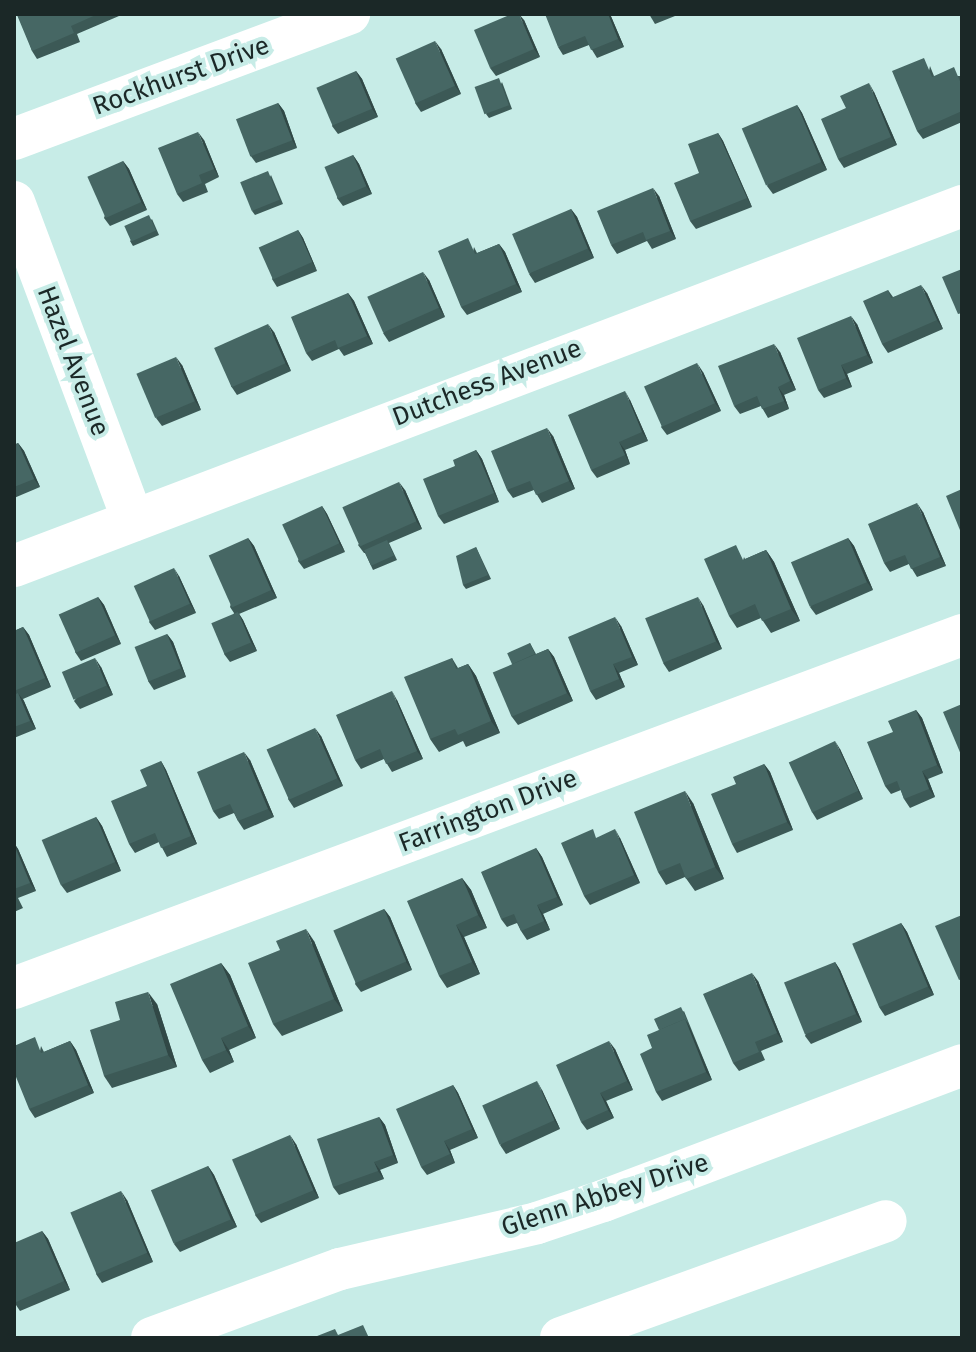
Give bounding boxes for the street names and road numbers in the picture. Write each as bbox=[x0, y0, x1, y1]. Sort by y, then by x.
street label: Rockhurst Drive bbox=[88, 30, 274, 122]
street label: Hazel Avenue bbox=[30, 282, 116, 440]
street label: Dutchess Avenue bbox=[388, 333, 586, 433]
street label: Farrington Drive bbox=[394, 763, 582, 859]
street label: Glenn Abbey Drive bbox=[497, 1147, 713, 1243]

